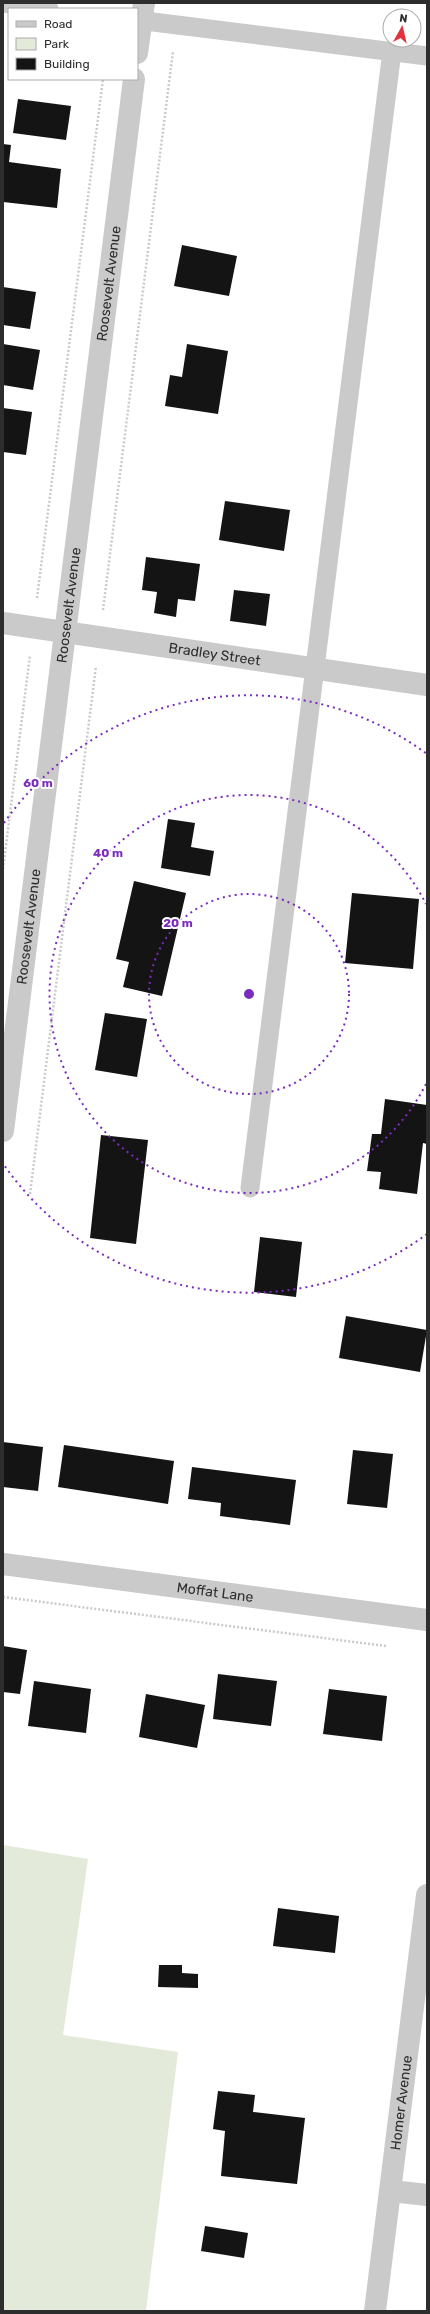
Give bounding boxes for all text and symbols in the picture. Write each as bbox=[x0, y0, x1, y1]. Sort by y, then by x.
legend bbox=[8, 8, 138, 80]
north arrow bbox=[382, 8, 422, 48]
text: N bbox=[398, 12, 408, 26]
text: Road bbox=[44, 17, 72, 31]
text: Park bbox=[44, 37, 70, 51]
text: Building bbox=[44, 57, 90, 71]
street label: Roosevelt Avenue bbox=[93, 225, 124, 342]
street label: Roosevelt Avenue bbox=[53, 546, 84, 664]
street label: Bradley Street bbox=[168, 639, 262, 669]
text: 60 m bbox=[23, 776, 53, 790]
text: 40 m bbox=[93, 846, 123, 860]
street label: Roosevelt Avenue bbox=[13, 868, 44, 985]
text: 20 m bbox=[163, 916, 193, 930]
centre of rings bbox=[242, 987, 256, 1001]
street label: Moffat Lane bbox=[176, 1579, 255, 1606]
street label: Homer Avenue bbox=[387, 2054, 415, 2151]

